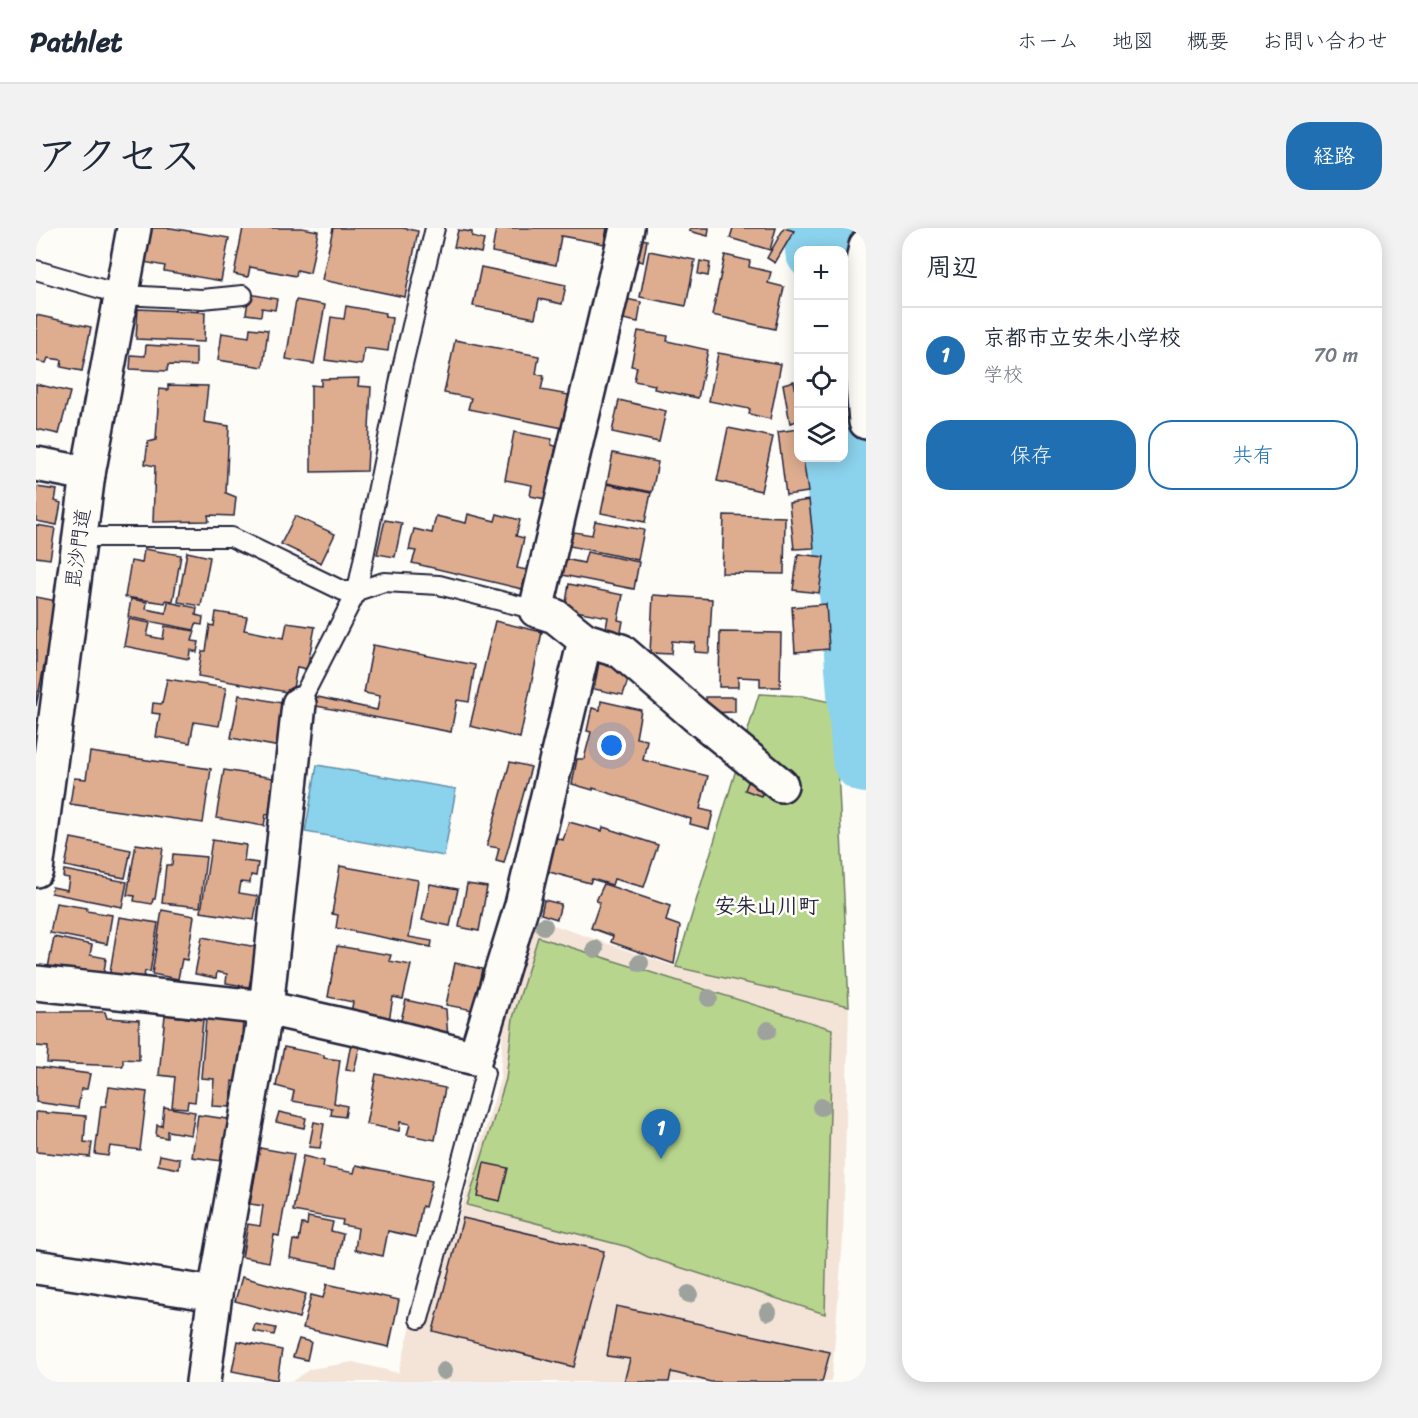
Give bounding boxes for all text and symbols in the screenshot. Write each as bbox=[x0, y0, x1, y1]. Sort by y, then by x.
text: Pathlet bbox=[30, 17, 123, 66]
text: ホーム bbox=[1017, 22, 1079, 60]
text: 地図 bbox=[1112, 22, 1154, 60]
text: 概要 bbox=[1187, 22, 1229, 60]
text: お問い合わせ bbox=[1262, 22, 1388, 60]
text: アクセス bbox=[36, 119, 201, 193]
button: 経路 bbox=[1286, 122, 1382, 190]
text: 周辺 bbox=[926, 244, 978, 290]
map controls bbox=[794, 246, 848, 462]
button: + bbox=[794, 246, 848, 300]
button: − bbox=[794, 300, 848, 354]
text: 京都市立安朱小学校 bbox=[983, 318, 1181, 357]
text: 1 bbox=[941, 338, 950, 373]
text: 70 m bbox=[1313, 338, 1358, 373]
button: locate bbox=[794, 354, 848, 408]
text: 学校 bbox=[983, 357, 1023, 392]
button: layers bbox=[794, 408, 848, 462]
button: 保存 bbox=[926, 420, 1136, 490]
button: 共有 bbox=[1148, 420, 1358, 490]
street label: 毘沙門道 bbox=[55, 506, 101, 590]
your location bbox=[597, 731, 626, 760]
district label: 安朱山川町 bbox=[715, 887, 820, 925]
pin: 1 bbox=[642, 1110, 680, 1159]

